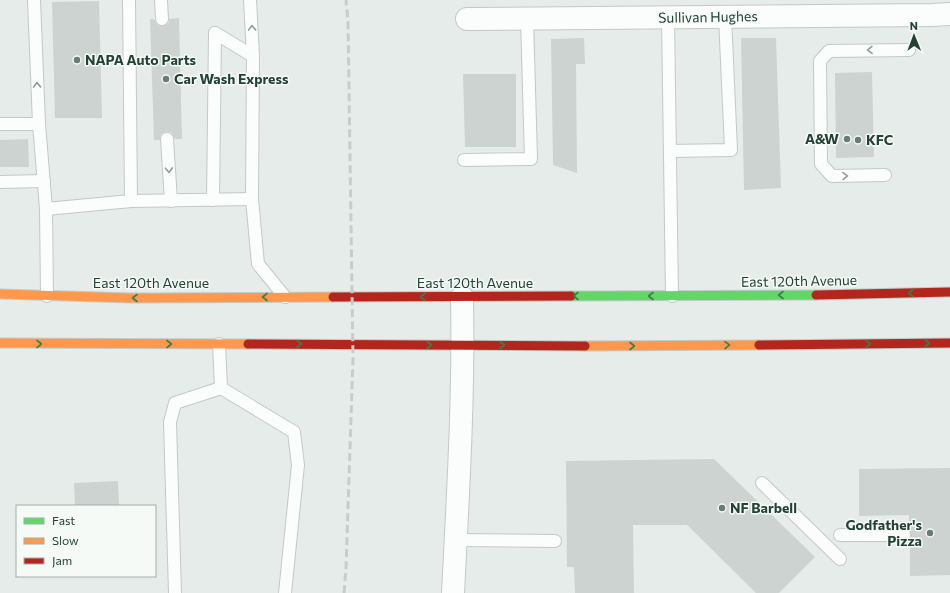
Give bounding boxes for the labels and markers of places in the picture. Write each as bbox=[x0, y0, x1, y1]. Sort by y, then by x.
place label: NAPA Auto Parts bbox=[85, 51, 197, 68]
marker: NAPA Auto Parts bbox=[72, 55, 82, 65]
place label: Car Wash Express bbox=[174, 70, 289, 87]
marker: Car Wash Express bbox=[161, 74, 171, 84]
place label: A&W bbox=[805, 130, 839, 147]
place label: KFC bbox=[866, 131, 893, 148]
marker: A&W bbox=[842, 134, 852, 144]
marker: KFC bbox=[853, 135, 863, 145]
place label: NF Barbell bbox=[730, 499, 797, 516]
marker: NF Barbell bbox=[717, 503, 727, 513]
place label: Godfather's Pizza bbox=[845, 516, 922, 549]
marker: Godfather's Pizza bbox=[925, 528, 935, 538]

